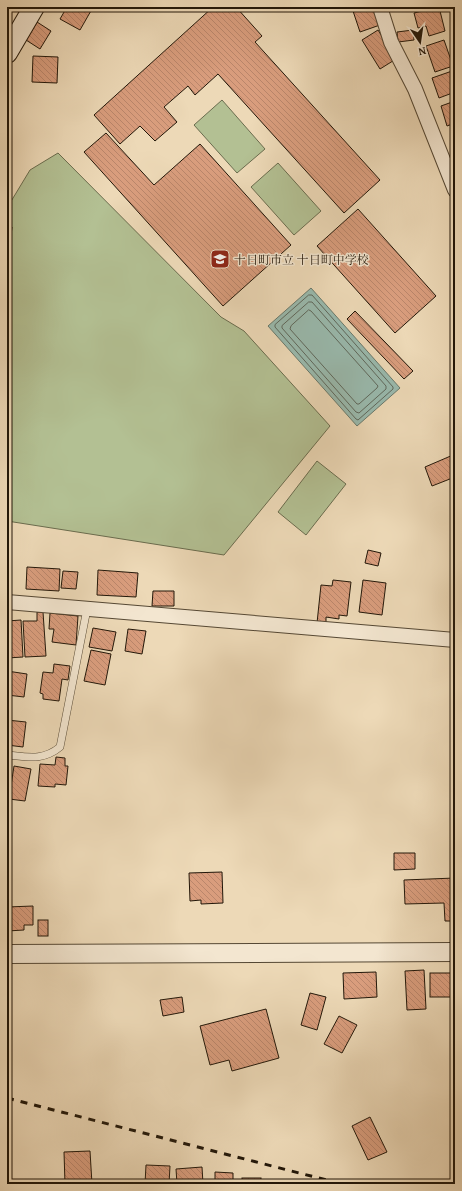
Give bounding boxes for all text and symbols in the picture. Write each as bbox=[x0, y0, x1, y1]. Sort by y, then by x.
north arrow bbox=[400, 22, 440, 62]
text: N bbox=[416, 43, 428, 61]
school or university icon: 十日町市立 十日町中学校 bbox=[209, 248, 231, 270]
place label: 十日町市立 十日町中学校 bbox=[234, 251, 369, 268]

